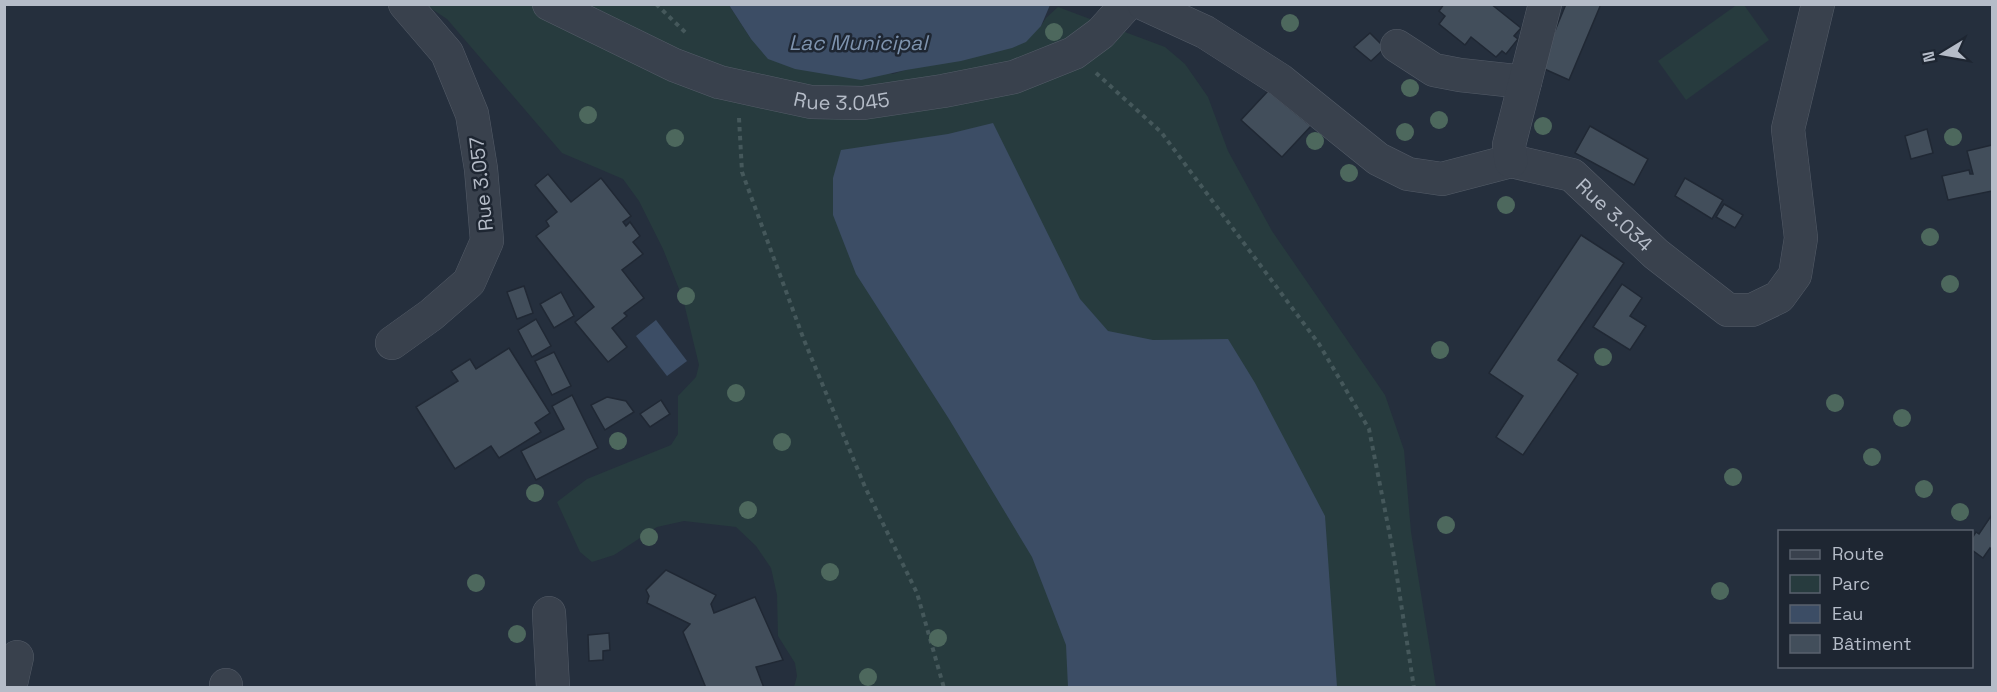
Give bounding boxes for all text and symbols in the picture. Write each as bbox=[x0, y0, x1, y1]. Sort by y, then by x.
north arrow bbox=[1913, 24, 1973, 84]
water label: Lac Municipal bbox=[789, 29, 930, 56]
text: N bbox=[1917, 49, 1940, 64]
street label: Rue 3.045 bbox=[791, 86, 891, 116]
street label: Rue 3.057 bbox=[463, 136, 499, 232]
street label: Rue 3.034 bbox=[1570, 172, 1658, 257]
legend bbox=[1778, 530, 1973, 668]
text: Route bbox=[1832, 542, 1884, 565]
text: Parc bbox=[1832, 572, 1870, 595]
text: Eau bbox=[1832, 602, 1863, 625]
text: Bâtiment bbox=[1832, 632, 1912, 655]

